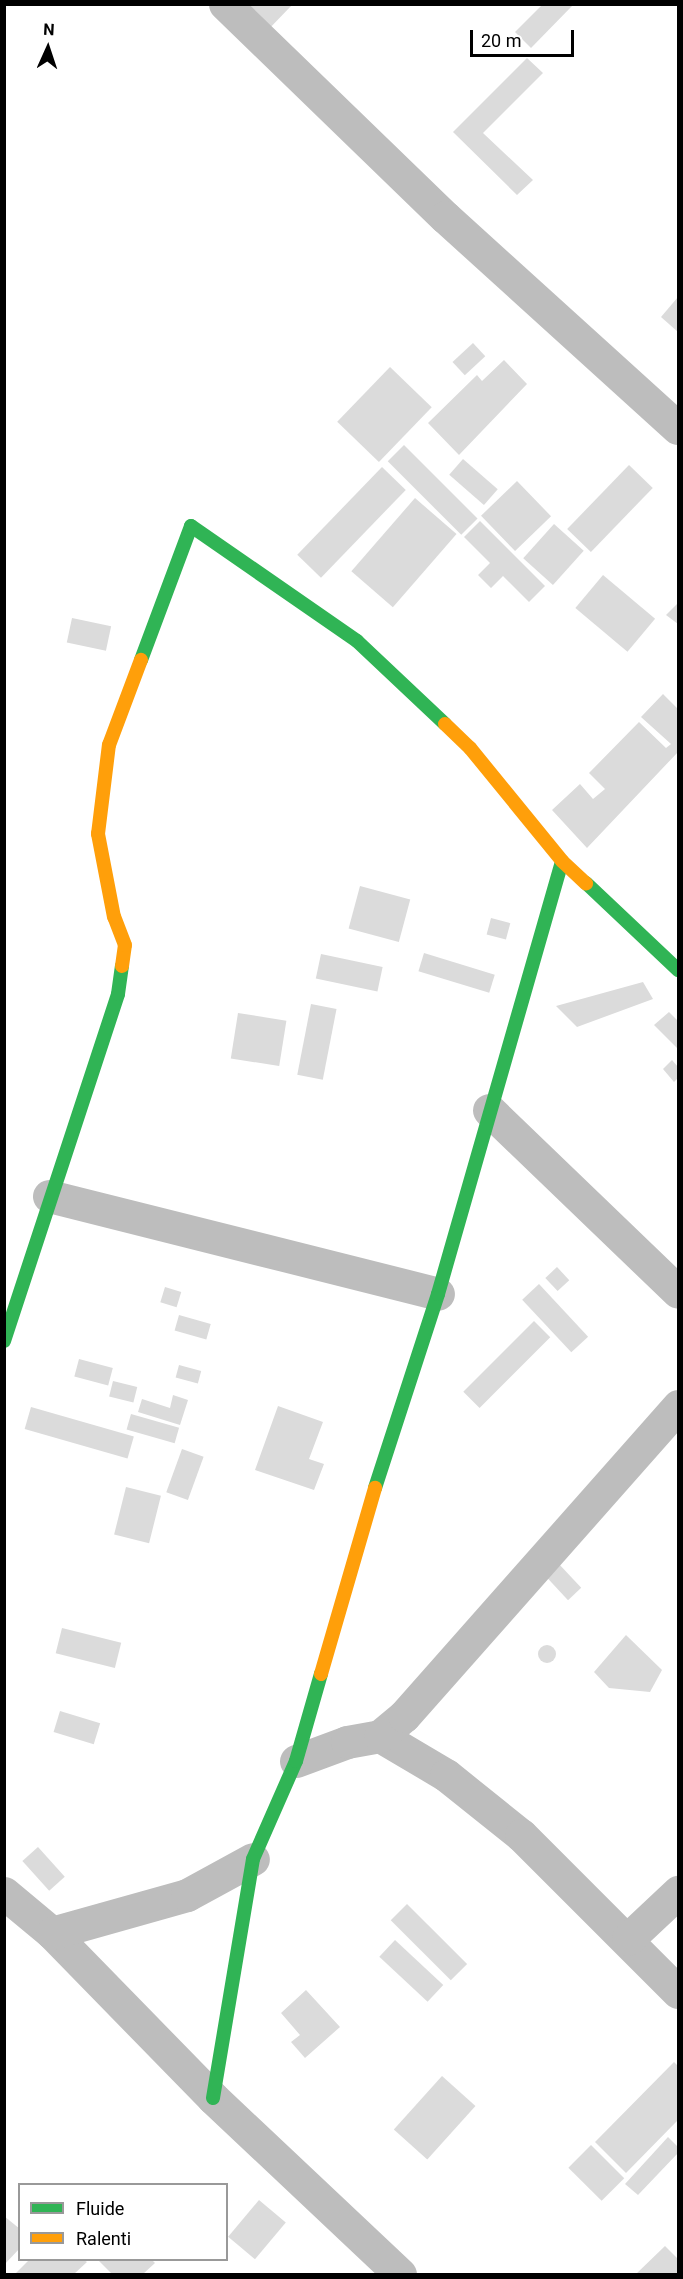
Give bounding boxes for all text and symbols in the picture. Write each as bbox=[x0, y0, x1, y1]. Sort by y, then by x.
north arrow bbox=[18, 18, 78, 78]
scale bar bbox=[473, 18, 576, 56]
text: N bbox=[43, 20, 55, 39]
text: 20 m bbox=[481, 30, 521, 51]
legend bbox=[18, 2183, 228, 2261]
text: Fluide bbox=[76, 2198, 124, 2219]
text: Ralenti bbox=[76, 2228, 131, 2249]

